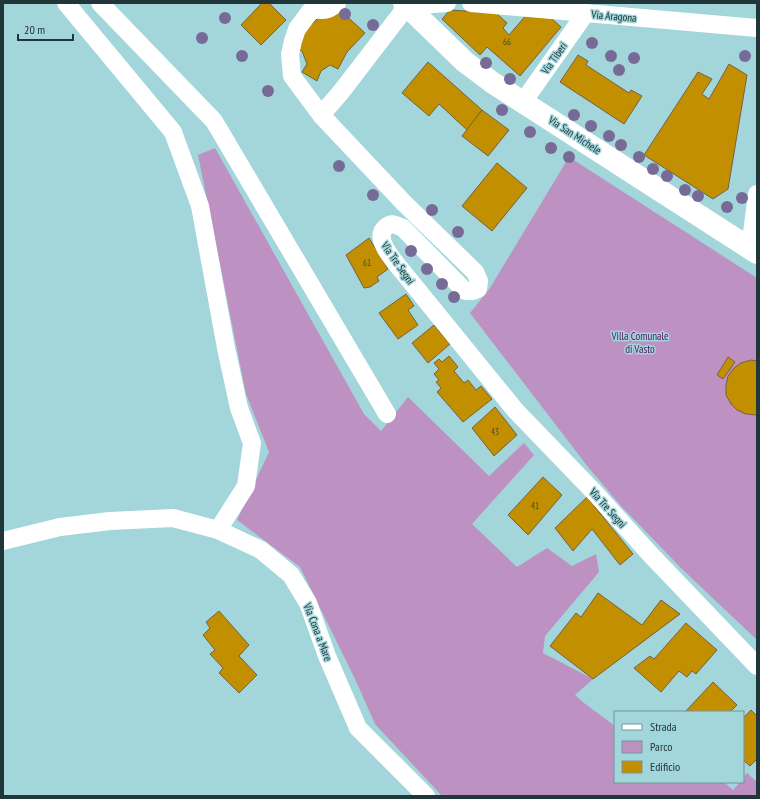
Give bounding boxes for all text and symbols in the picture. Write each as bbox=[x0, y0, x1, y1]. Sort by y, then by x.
street label: Via Aragona bbox=[590, 7, 637, 25]
scale bar bbox=[18, 16, 73, 42]
text: 20 m bbox=[24, 22, 45, 37]
house number: 66 bbox=[503, 36, 511, 47]
street label: Via Tiberi bbox=[537, 39, 570, 78]
street label: Via San Michele bbox=[545, 112, 604, 158]
street label: Via Tre Segni bbox=[378, 238, 418, 287]
house number: 61 bbox=[363, 257, 371, 268]
park label: Villa Comunale di Vasto bbox=[610, 329, 669, 356]
house number: 43 bbox=[491, 426, 499, 437]
street label: Via Tre Segni bbox=[586, 484, 630, 531]
house number: 41 bbox=[531, 500, 539, 511]
street label: Via Cona a Mare bbox=[300, 600, 336, 663]
legend bbox=[614, 711, 744, 783]
text: Strada bbox=[650, 719, 677, 734]
text: Parco bbox=[650, 739, 672, 754]
text: Edificio bbox=[650, 759, 680, 774]

